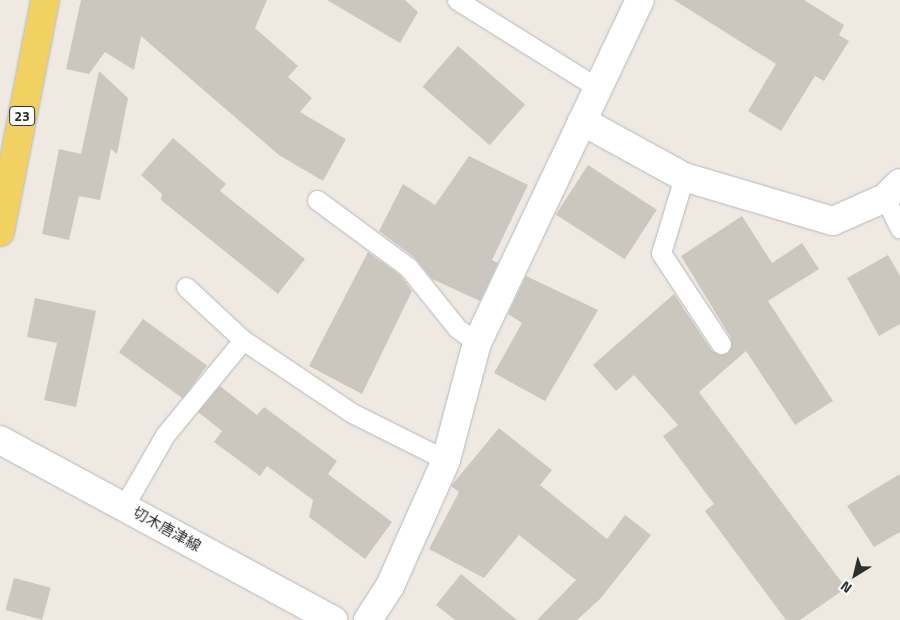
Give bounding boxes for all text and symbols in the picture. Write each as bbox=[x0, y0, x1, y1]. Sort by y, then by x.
road number: 23 bbox=[8, 104, 36, 128]
street label: 切木唐津線 bbox=[130, 503, 204, 555]
north arrow bbox=[830, 550, 880, 600]
text: N bbox=[836, 576, 856, 599]

